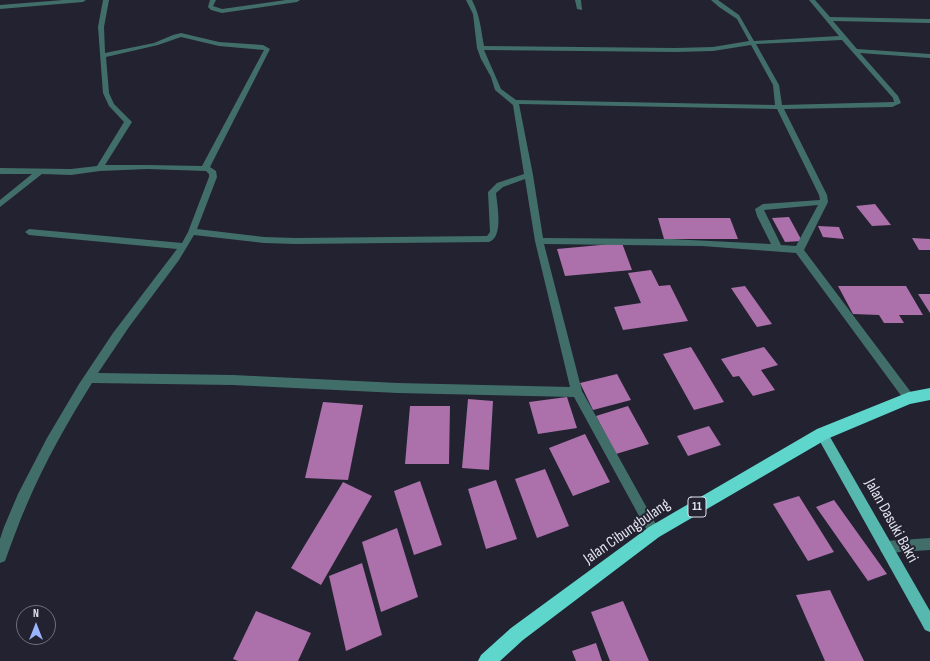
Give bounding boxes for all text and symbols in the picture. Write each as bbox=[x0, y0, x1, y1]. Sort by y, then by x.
street label: Jalan Dasuki Bakri bbox=[860, 476, 922, 566]
street label: Jalan Cibungbulang bbox=[580, 495, 674, 569]
road number: 11 bbox=[688, 497, 706, 517]
north arrow bbox=[16, 605, 56, 645]
text: N bbox=[33, 607, 39, 620]

